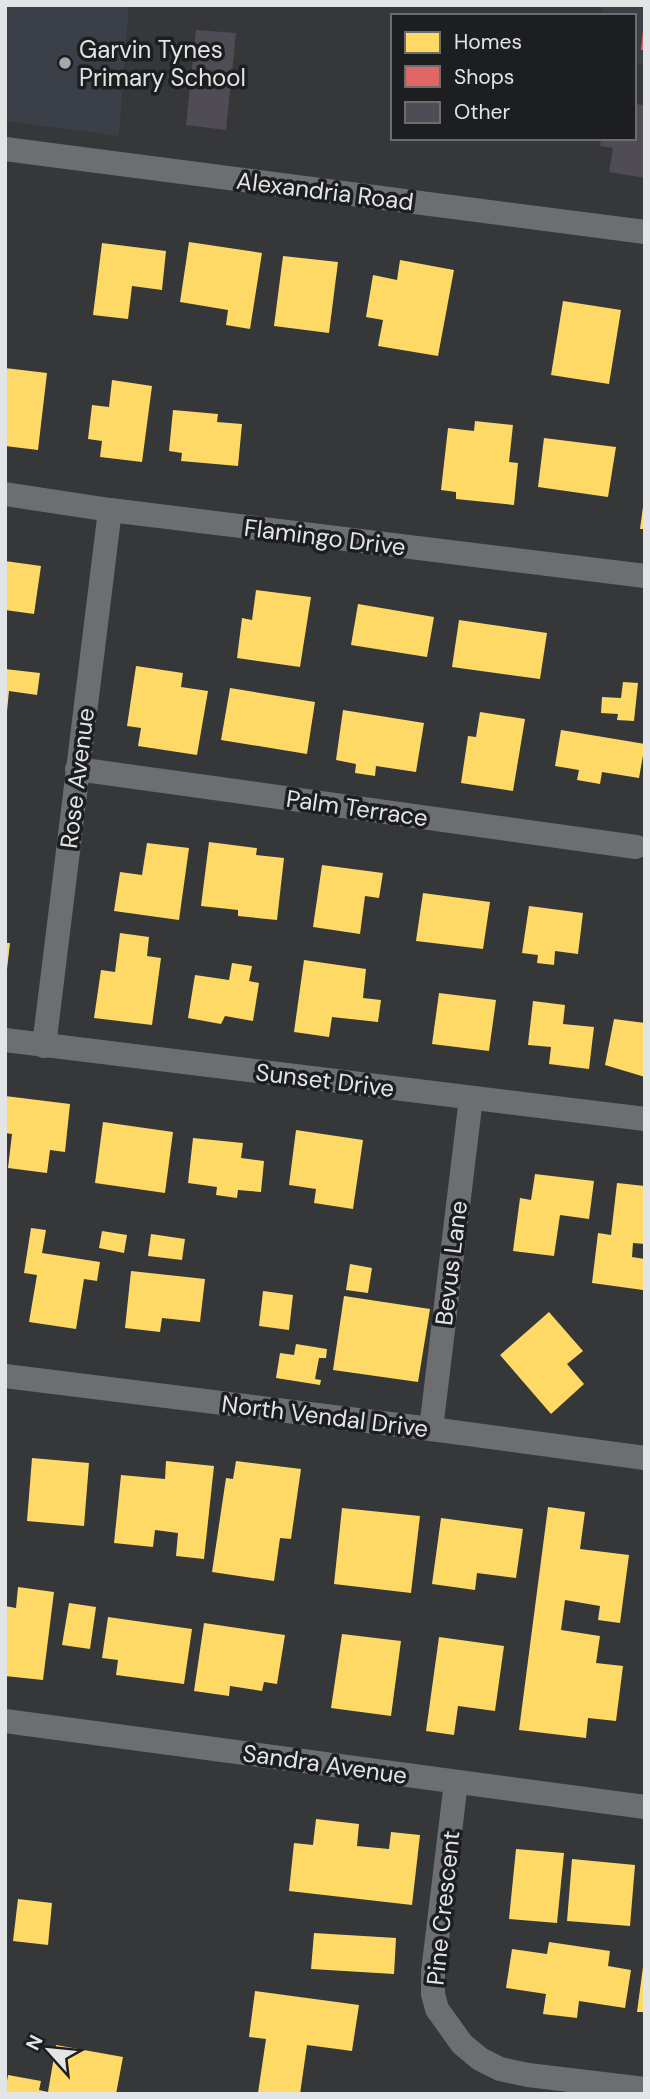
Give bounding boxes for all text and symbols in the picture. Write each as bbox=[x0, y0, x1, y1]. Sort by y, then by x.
legend bbox=[391, 14, 636, 140]
text: Homes bbox=[454, 28, 522, 56]
place label: Garvin Tynes Primary School bbox=[79, 34, 246, 93]
marker: Garvin Tynes Primary School bbox=[57, 55, 73, 71]
text: Shops bbox=[454, 63, 514, 91]
text: Other bbox=[454, 98, 510, 126]
street label: Alexandria Road bbox=[235, 165, 415, 217]
street label: Flamingo Drive bbox=[242, 512, 408, 562]
street label: Rose Avenue bbox=[53, 706, 101, 850]
street label: Palm Terrace bbox=[284, 783, 430, 833]
street label: Sunset Drive bbox=[254, 1056, 396, 1104]
street label: Bevus Lane bbox=[428, 1199, 474, 1327]
street label: North Vendal Drive bbox=[220, 1388, 430, 1444]
street label: Sandra Avenue bbox=[241, 1737, 409, 1791]
street label: Pine Crescent bbox=[419, 1829, 467, 1987]
north arrow bbox=[14, 2015, 84, 2085]
text: N bbox=[20, 2031, 49, 2054]

